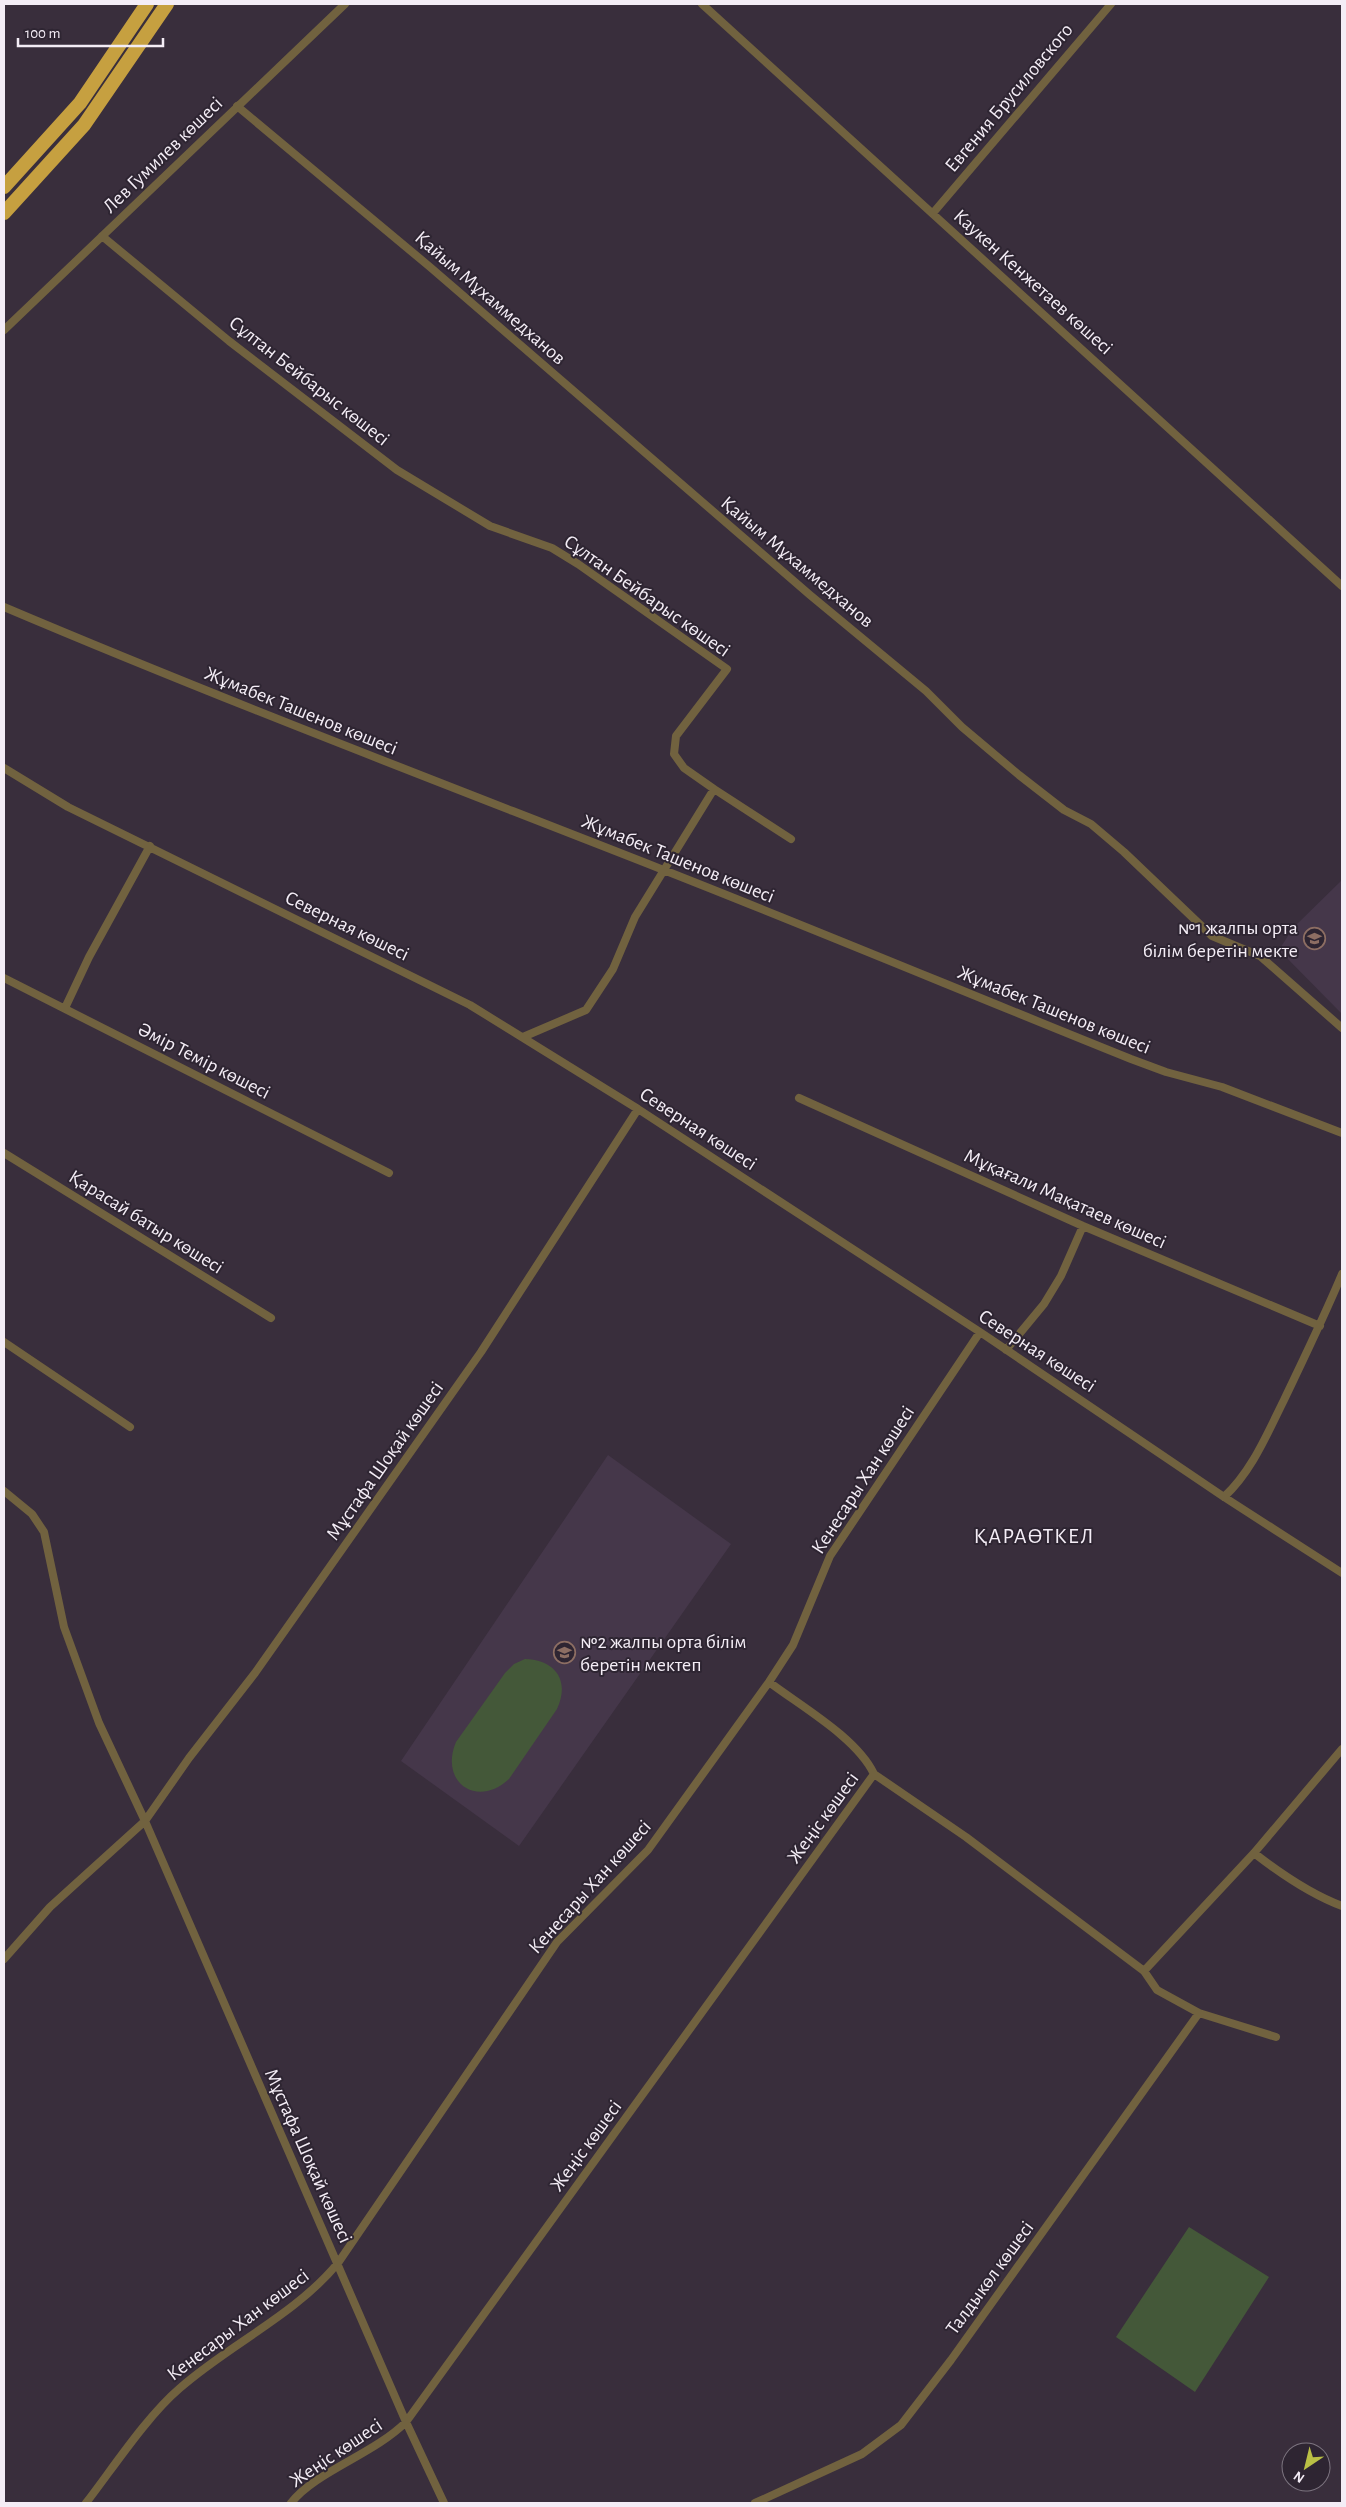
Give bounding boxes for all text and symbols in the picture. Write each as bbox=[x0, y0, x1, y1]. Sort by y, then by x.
scale bar bbox=[18, 15, 162, 47]
street label: Евгения Брусиловского bbox=[941, 20, 1077, 176]
text: 100 m bbox=[25, 26, 60, 41]
street label: Лев Гумилев көшесі bbox=[99, 93, 227, 217]
street label: Каукен Кенжетаев көшесі bbox=[950, 205, 1116, 359]
street label: Қайым Мұхаммедханов bbox=[411, 227, 569, 369]
street label: Сұлтан Бейбарыс көшесі bbox=[225, 312, 393, 450]
street label: Қайым Мұхаммедханов bbox=[717, 492, 877, 632]
street label: Сұлтан Бейбарыс көшесі bbox=[560, 531, 734, 661]
street label: Жұмабек Ташенов көшесі bbox=[202, 663, 400, 759]
street label: Жұмабек Ташенов көшесі bbox=[579, 811, 777, 907]
street label: Северная көшесі bbox=[282, 887, 412, 965]
place label: №1 жалпы орта білім беретін мекте bbox=[1143, 918, 1298, 961]
school or university icon: №1 жалпы орта білім беретін мекте bbox=[1302, 927, 1326, 951]
street label: Жұмабек Ташенов көшесі bbox=[955, 962, 1153, 1058]
street label: Әмір Темір көшесі bbox=[135, 1019, 273, 1103]
street label: Северная көшесі bbox=[636, 1084, 760, 1174]
street label: Мұқағали Мақатаев көшесі bbox=[961, 1145, 1169, 1253]
street label: Қарасай батыр көшесі bbox=[65, 1166, 227, 1278]
street label: Северная көшесі bbox=[975, 1306, 1099, 1396]
street label: Мұстафа Шоқай көшесі bbox=[323, 1378, 447, 1544]
street label: Кенесары Хан көшесі bbox=[808, 1402, 918, 1558]
district label: ҚАРАӨТКЕЛ bbox=[974, 1525, 1094, 1547]
place label: №2 жалпы орта білім беретін мектеп bbox=[580, 1632, 747, 1675]
school or university icon: №2 жалпы орта білім беретін мектеп bbox=[552, 1641, 576, 1665]
street label: Жеңіс көшесі bbox=[783, 1769, 863, 1867]
street label: Кенесары Хан көшесі bbox=[525, 1816, 655, 1958]
street label: Мұстафа Шоқай көшесі bbox=[261, 2066, 355, 2246]
street label: Жеңіс көшесі bbox=[546, 2097, 626, 2195]
street label: Талдыкөл көшесі bbox=[942, 2218, 1038, 2338]
street label: Кенесары Хан көшесі bbox=[163, 2265, 313, 2385]
street label: Жеңіс көшесі bbox=[286, 2415, 386, 2491]
north arrow bbox=[1281, 2442, 1331, 2492]
text: N bbox=[1291, 2468, 1307, 2485]

